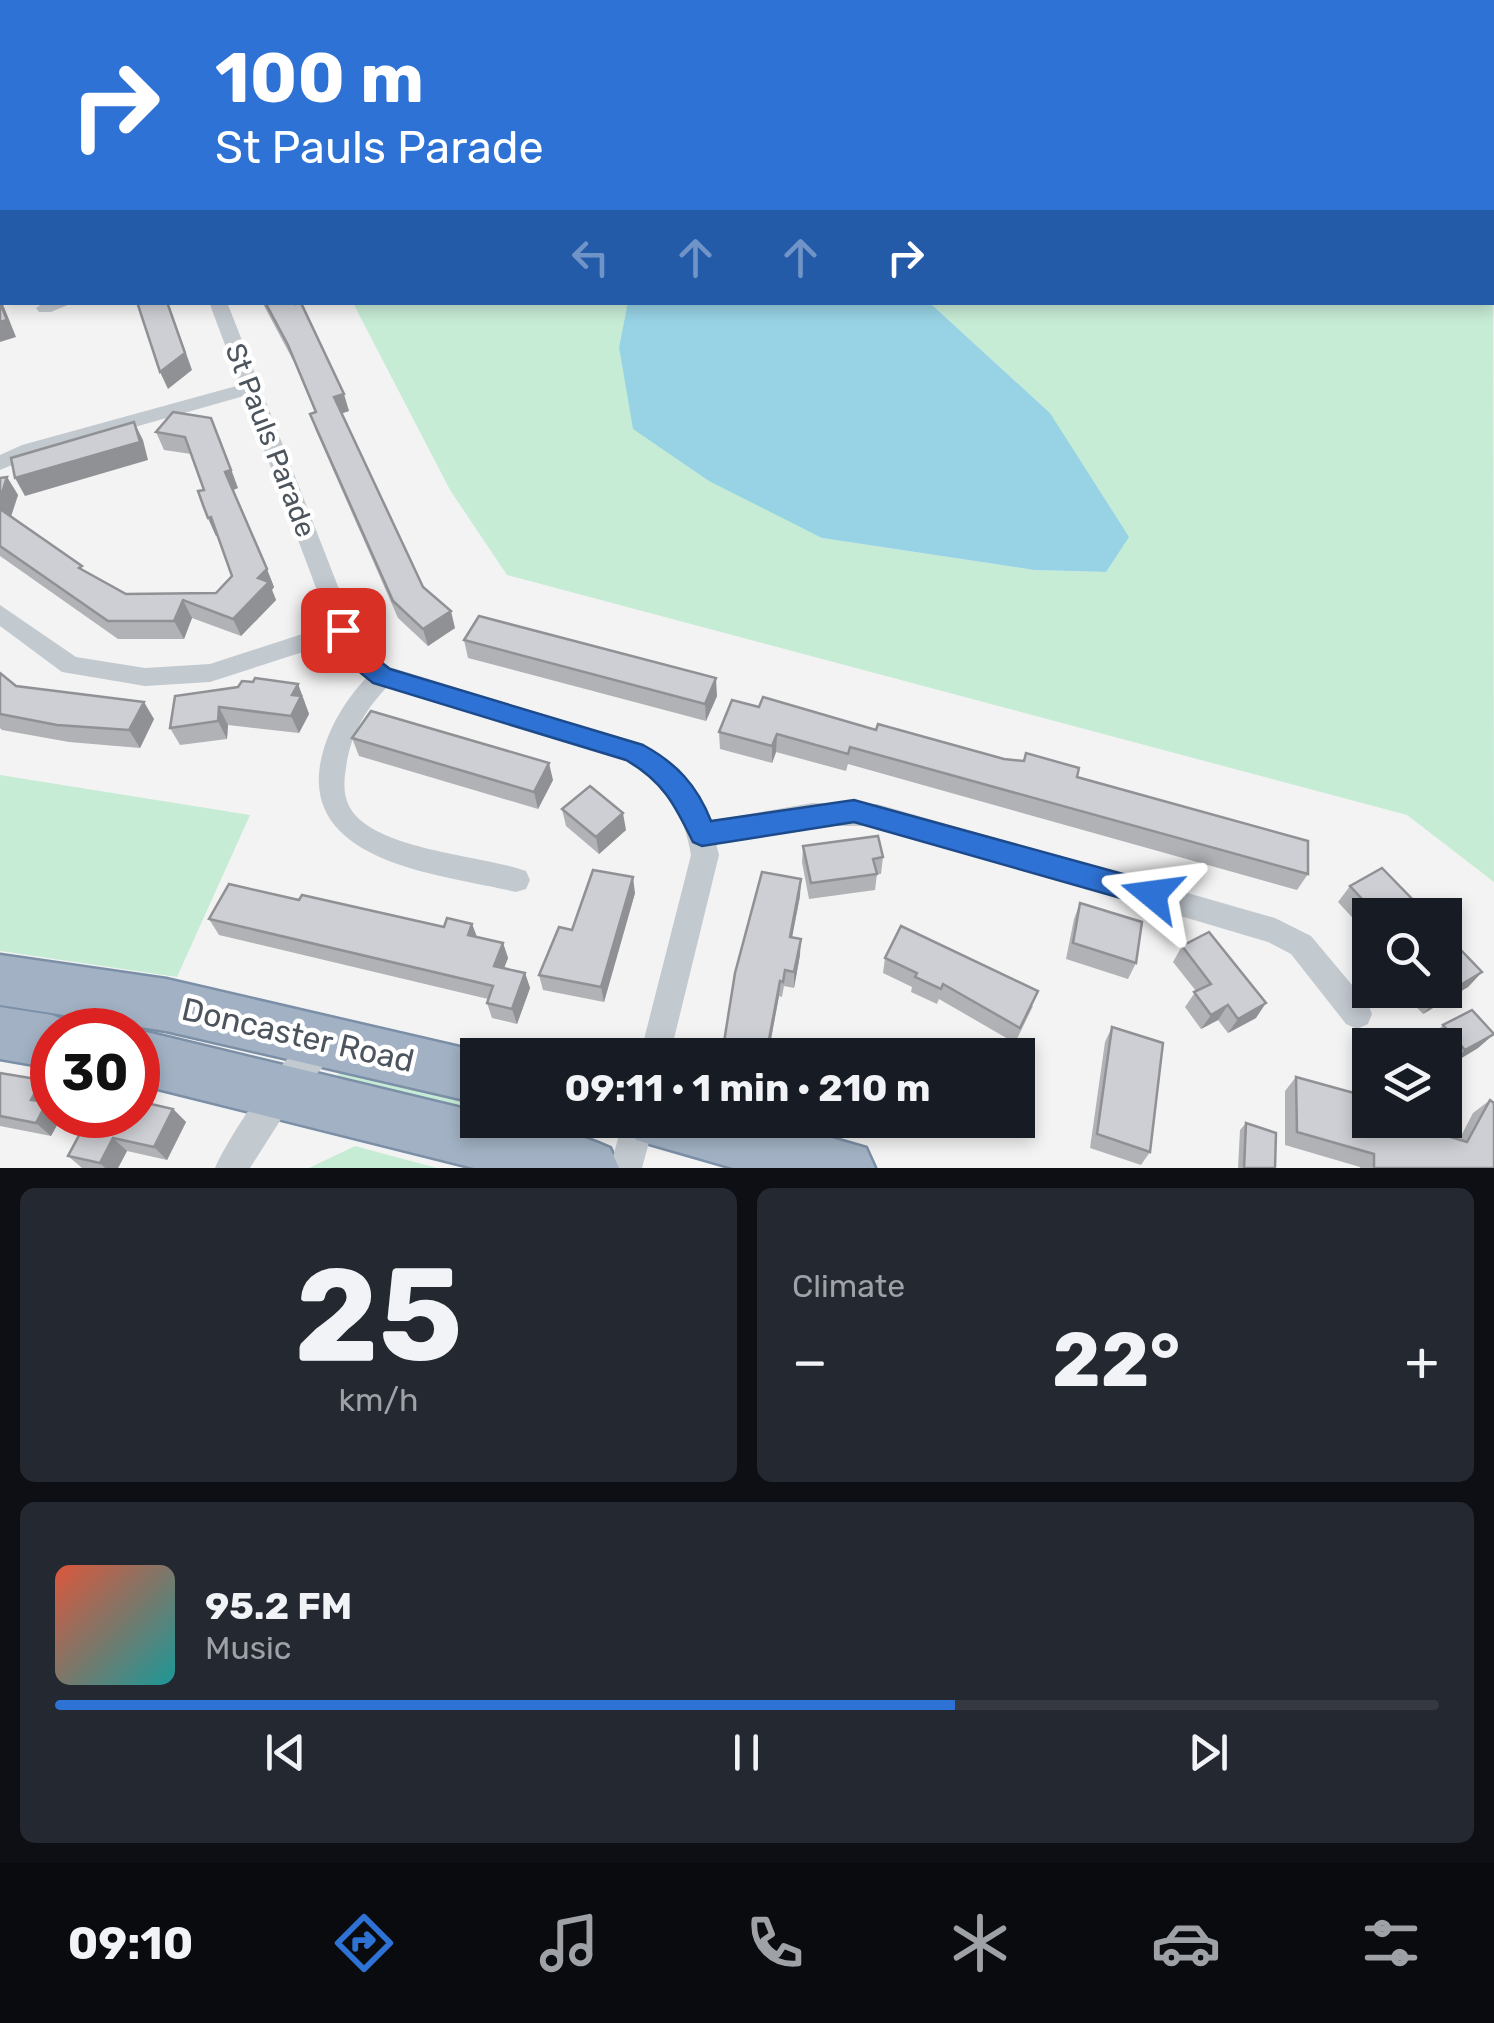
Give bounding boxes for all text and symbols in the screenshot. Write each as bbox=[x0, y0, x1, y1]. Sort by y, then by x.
text: 100 m bbox=[215, 37, 424, 120]
icon: right bbox=[50, 40, 180, 170]
text: St Pauls Parade bbox=[215, 121, 544, 174]
icon: left bbox=[563, 230, 618, 285]
icon: ahead bbox=[668, 230, 723, 285]
icon: ahead bbox=[773, 230, 828, 285]
icon: right bbox=[878, 230, 933, 285]
street label: St Pauls Parade bbox=[218, 339, 323, 542]
pin bbox=[301, 588, 386, 673]
icon: arrive bbox=[316, 603, 371, 658]
position arrow bbox=[1100, 842, 1204, 946]
map controls bbox=[1352, 898, 1462, 1138]
button: search bbox=[1352, 898, 1462, 1008]
street label: Doncaster Road bbox=[178, 990, 418, 1080]
speed limit sign: 30 bbox=[30, 1008, 160, 1138]
button: layers bbox=[1352, 1028, 1462, 1138]
text: 09:11 · 1 min · 210 m bbox=[565, 1065, 930, 1111]
text: 25 bbox=[294, 1238, 463, 1393]
text: Climate bbox=[792, 1267, 905, 1305]
text: 22° bbox=[1052, 1316, 1180, 1405]
text: − bbox=[792, 1329, 828, 1394]
text: + bbox=[1405, 1329, 1439, 1394]
text: km/h bbox=[339, 1381, 418, 1419]
text: 95.2 FM bbox=[205, 1583, 352, 1629]
text: Music bbox=[205, 1629, 291, 1667]
icon: previous bbox=[258, 1725, 313, 1780]
icon: pause bbox=[719, 1725, 774, 1780]
icon: next bbox=[1181, 1725, 1236, 1780]
icon: directions bbox=[329, 1908, 399, 1978]
icon: music bbox=[534, 1908, 604, 1978]
icon: phone bbox=[740, 1908, 810, 1978]
icon: climate bbox=[945, 1908, 1015, 1978]
icon: car bbox=[1151, 1908, 1221, 1978]
icon: filters bbox=[1356, 1908, 1426, 1978]
text: 09:10 bbox=[68, 1917, 193, 1970]

